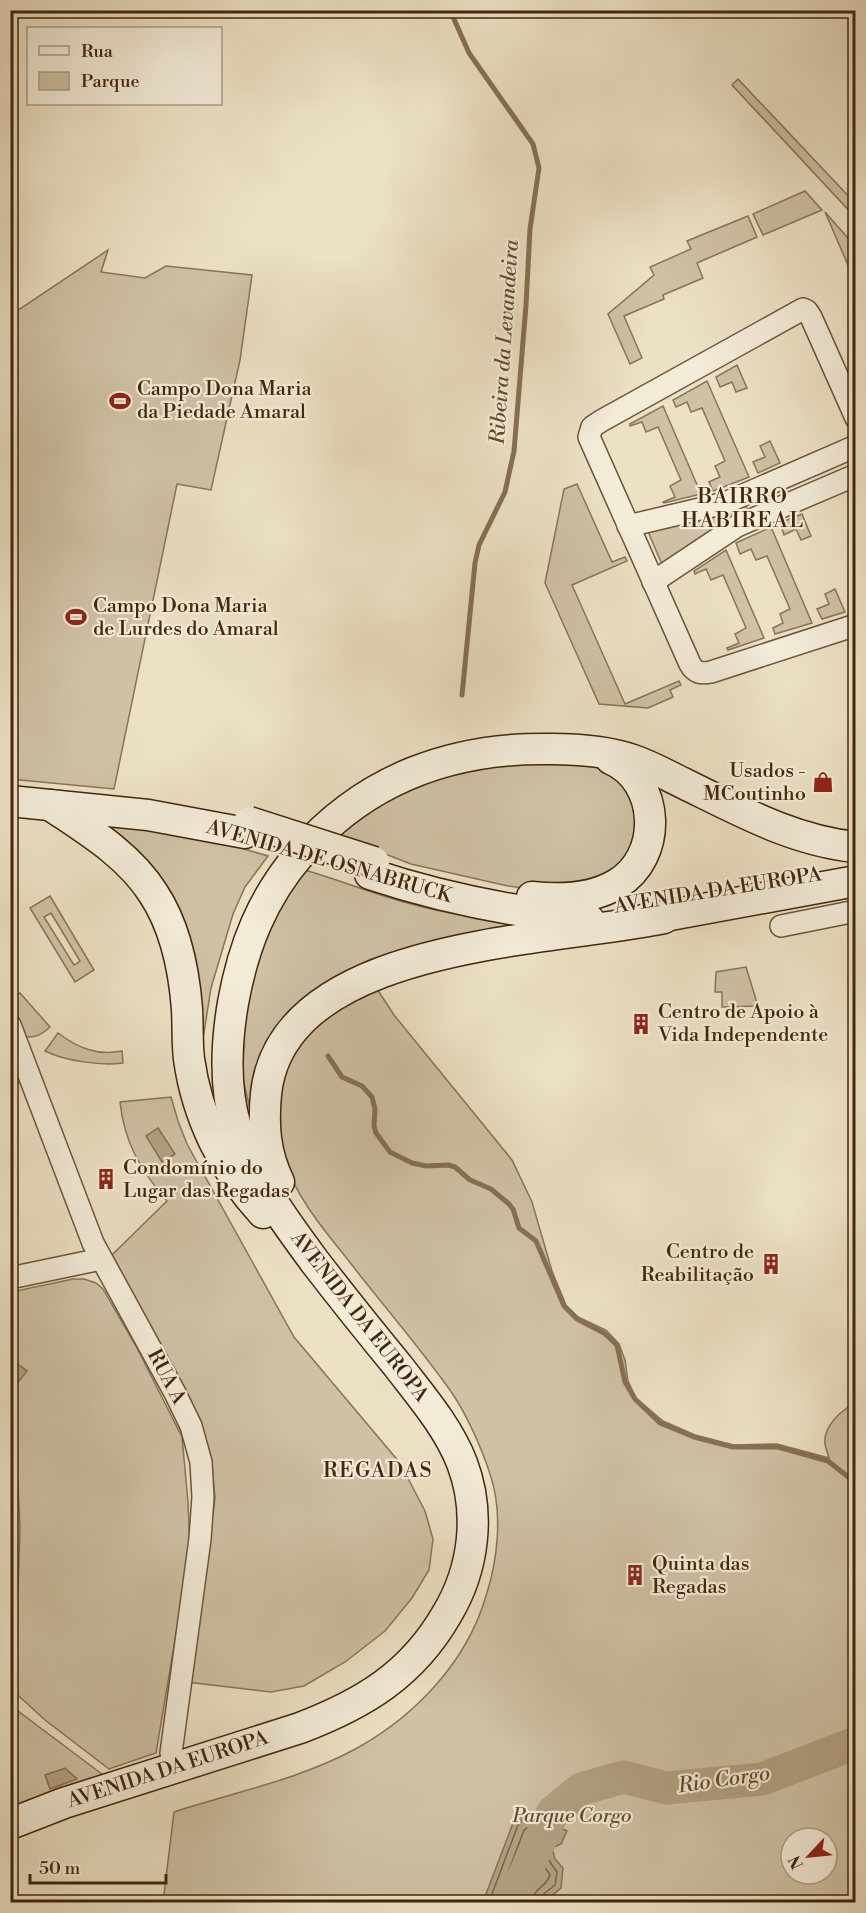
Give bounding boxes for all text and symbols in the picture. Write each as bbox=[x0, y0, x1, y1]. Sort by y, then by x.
legend bbox=[27, 27, 222, 105]
text: Rua bbox=[81, 40, 114, 63]
text: Parque bbox=[81, 70, 140, 93]
water label: Ribeira da Levandeira bbox=[485, 238, 525, 446]
place label: Campo Dona Maria da Piedade Amaral bbox=[137, 377, 313, 425]
sports icon: Campo Dona Maria da Piedade Amaral bbox=[108, 389, 132, 413]
district label: BAIRRO HABIREAL bbox=[681, 484, 805, 534]
place label: Campo Dona Maria de Lurdes do Amaral bbox=[93, 594, 279, 642]
sports icon: Campo Dona Maria de Lurdes do Amaral bbox=[64, 605, 88, 629]
place label: Usados - MCoutinho bbox=[703, 759, 806, 807]
shop icon: Usados - MCoutinho bbox=[811, 770, 835, 794]
street label: AVENIDA DE OSNABRUCK bbox=[203, 815, 456, 909]
street label: AVENIDA DA EUROPA bbox=[612, 862, 825, 920]
place label: Centro de Apoio à Vida Independente bbox=[657, 1000, 828, 1048]
building icon: Centro de Apoio à Vida Independente bbox=[629, 1012, 653, 1036]
place label: Condomínio do Lugar das Regadas bbox=[123, 1156, 290, 1204]
building icon: Condomínio do Lugar das Regadas bbox=[94, 1167, 118, 1191]
street label: AVENIDA DA EUROPA bbox=[284, 1226, 434, 1408]
place label: Centro de Reabilitação bbox=[641, 1240, 754, 1288]
building icon: Centro de Reabilitação bbox=[759, 1252, 783, 1276]
street label: RUA A bbox=[141, 1345, 191, 1410]
district label: REGADAS bbox=[323, 1458, 433, 1484]
place label: Quinta das Regadas bbox=[652, 1552, 749, 1600]
building icon: Quinta das Regadas bbox=[623, 1563, 647, 1587]
street label: AVENIDA DA EUROPA bbox=[64, 1725, 273, 1815]
water label: Rio Corgo bbox=[675, 1761, 772, 1799]
park label: Parque Corgo bbox=[511, 1804, 632, 1829]
north arrow bbox=[779, 1826, 839, 1886]
scale bar bbox=[30, 1847, 166, 1885]
text: N bbox=[785, 1852, 808, 1872]
text: 50 m bbox=[39, 1857, 81, 1880]

